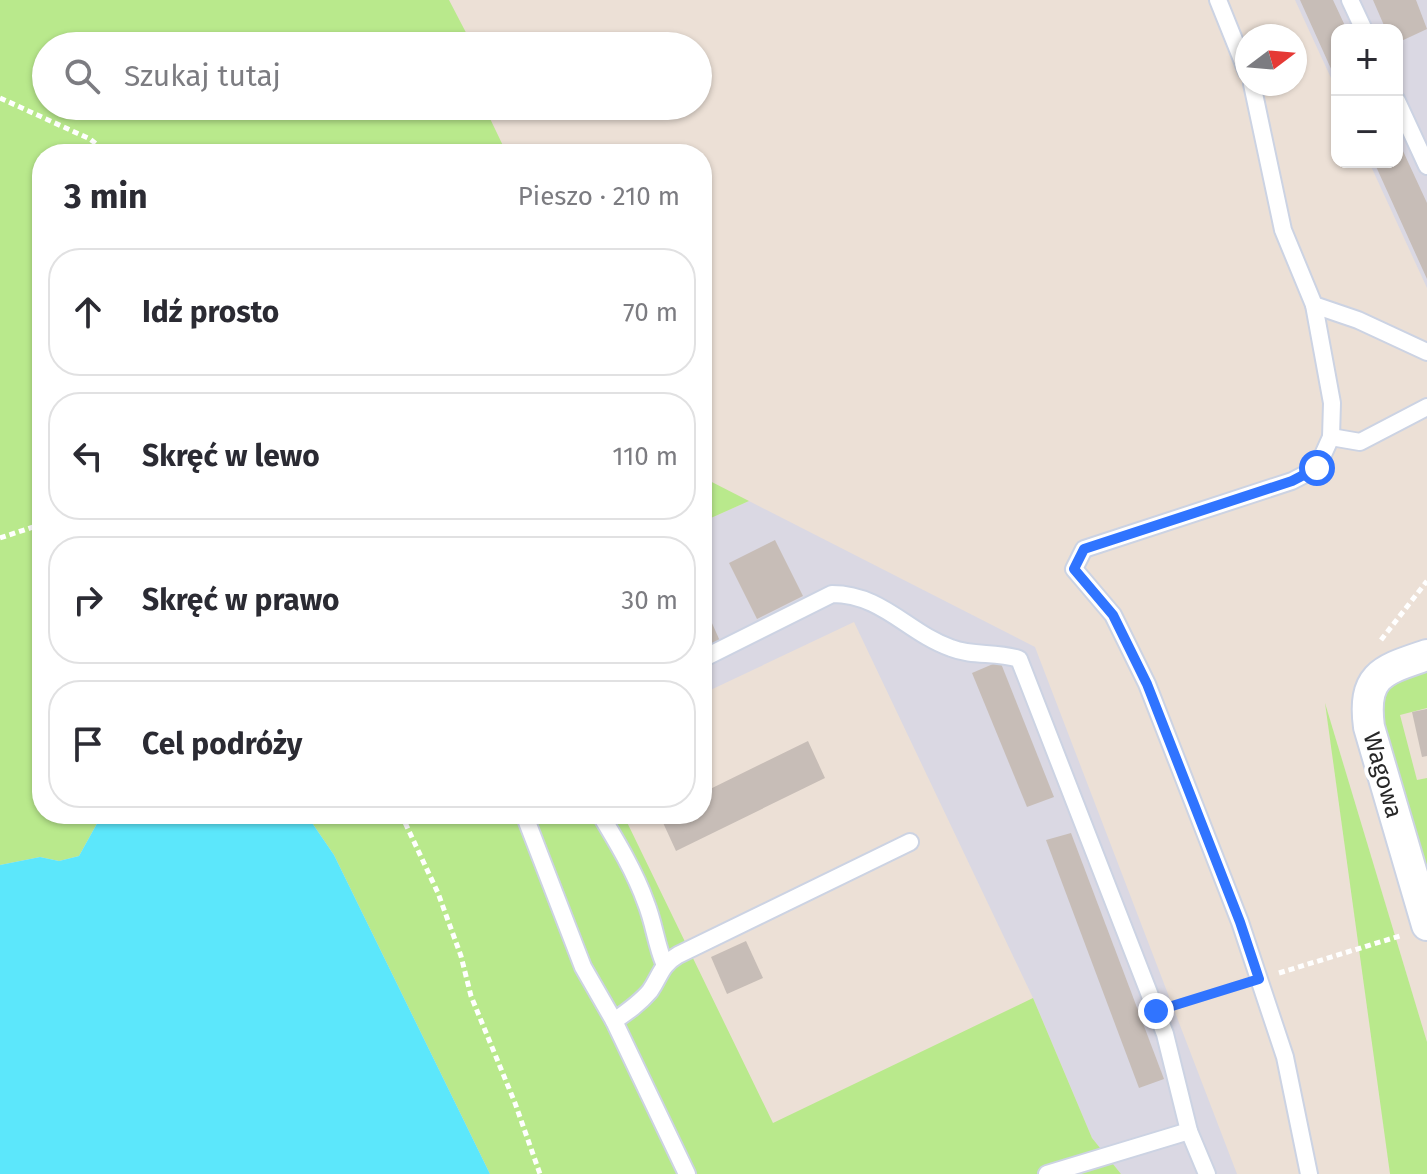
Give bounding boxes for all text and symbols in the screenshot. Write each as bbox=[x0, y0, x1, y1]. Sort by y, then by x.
north arrow bbox=[1235, 24, 1307, 96]
map controls bbox=[1331, 24, 1403, 168]
button: + bbox=[1331, 24, 1403, 96]
search box bbox=[32, 32, 712, 120]
icon: search bbox=[60, 54, 104, 98]
text: Szukaj tutaj bbox=[124, 58, 281, 94]
button: − bbox=[1331, 96, 1403, 168]
text: 3 min bbox=[64, 176, 148, 217]
text: Pieszo · 210 m bbox=[518, 181, 680, 212]
icon: ahead bbox=[66, 290, 110, 334]
text: Idź prosto bbox=[142, 294, 279, 330]
text: 70 m bbox=[623, 297, 678, 328]
icon: left bbox=[66, 434, 110, 478]
text: Skręć w lewo bbox=[142, 438, 320, 474]
text: 110 m bbox=[612, 441, 678, 472]
route start bbox=[1299, 450, 1335, 486]
icon: right bbox=[66, 578, 110, 622]
text: Skręć w prawo bbox=[142, 582, 340, 618]
text: 30 m bbox=[621, 585, 678, 616]
icon: arrive bbox=[66, 722, 110, 766]
text: Cel podróży bbox=[142, 726, 302, 762]
street label: Wagowa bbox=[1357, 729, 1409, 821]
route end bbox=[1138, 993, 1174, 1029]

